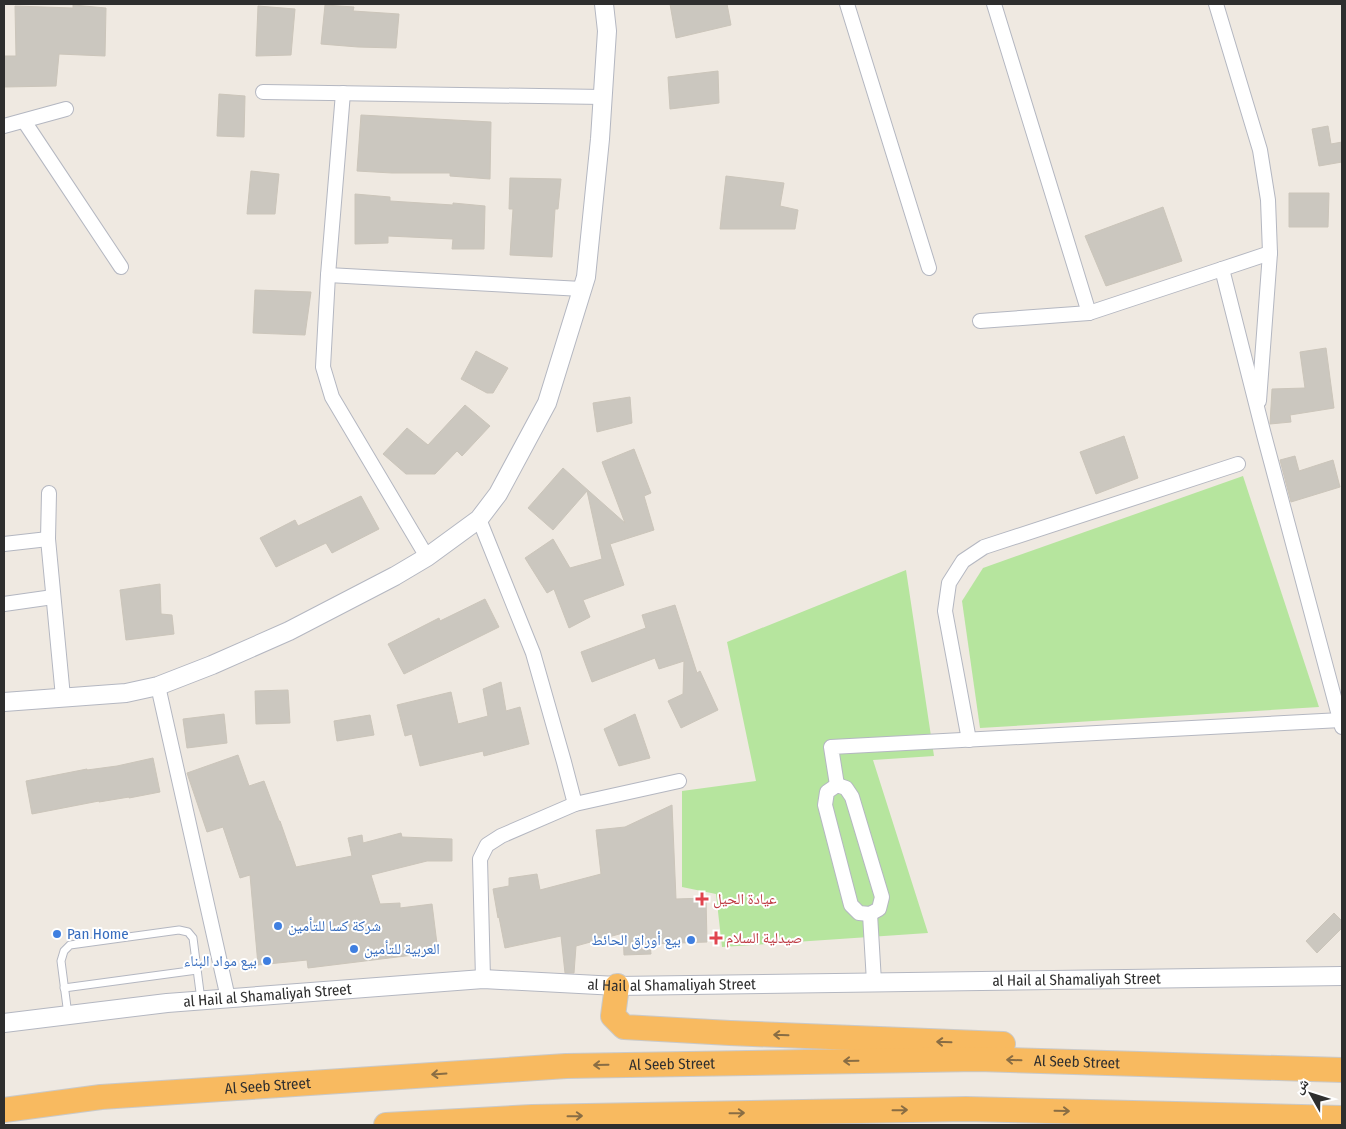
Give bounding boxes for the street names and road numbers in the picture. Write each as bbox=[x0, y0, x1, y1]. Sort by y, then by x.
street label: al Hail al Shamaliyah Street bbox=[992, 969, 1161, 990]
street label: al Hail al Shamaliyah Street bbox=[587, 975, 756, 995]
street label: al Hail al Shamaliyah Street bbox=[183, 980, 352, 1011]
street label: Al Seeb Street bbox=[1034, 1052, 1120, 1072]
street label: Al Seeb Street bbox=[629, 1054, 715, 1074]
street label: Al Seeb Street bbox=[224, 1074, 311, 1098]

